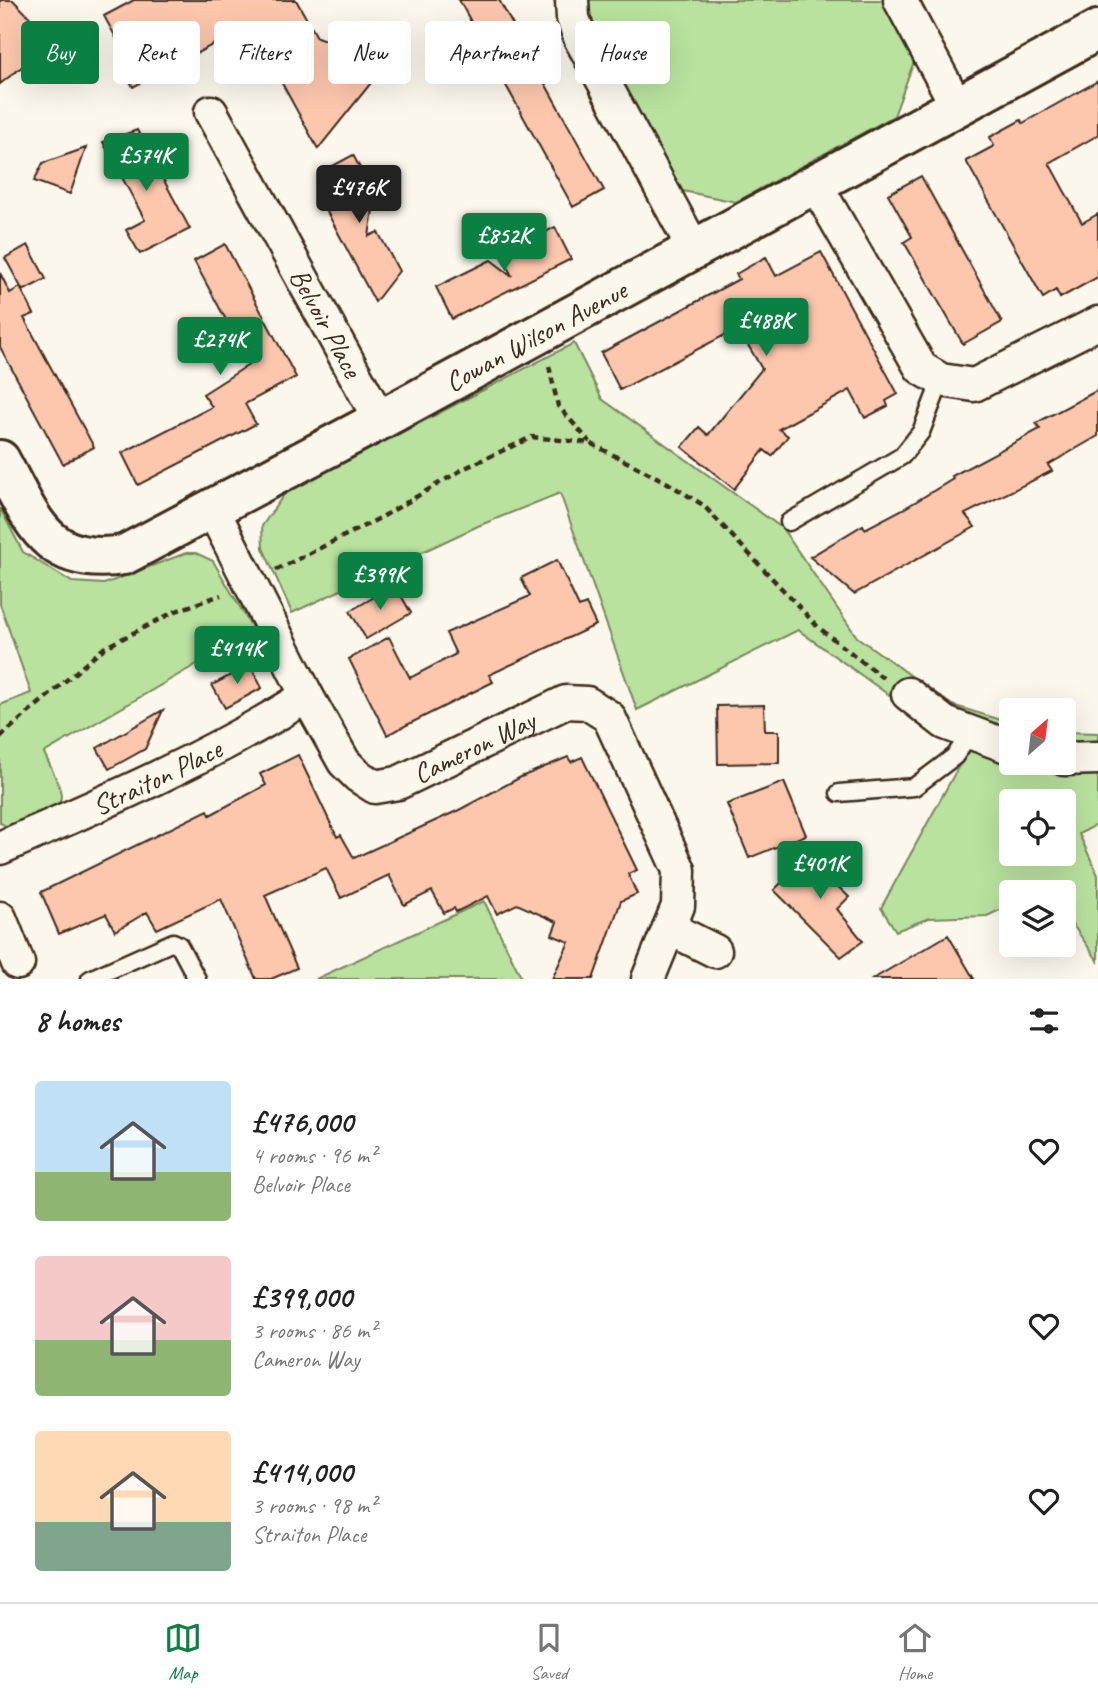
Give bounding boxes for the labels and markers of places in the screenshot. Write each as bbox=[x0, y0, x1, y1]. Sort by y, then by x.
pin: £574K bbox=[97, 134, 195, 193]
pin: £476K bbox=[310, 166, 408, 225]
pin: £852K bbox=[455, 214, 553, 273]
pin: £488K bbox=[717, 298, 815, 358]
pin: £274K bbox=[171, 318, 269, 377]
pin: £399K bbox=[331, 552, 429, 612]
pin: £414K bbox=[188, 626, 286, 686]
pin: £401K bbox=[771, 842, 869, 901]

